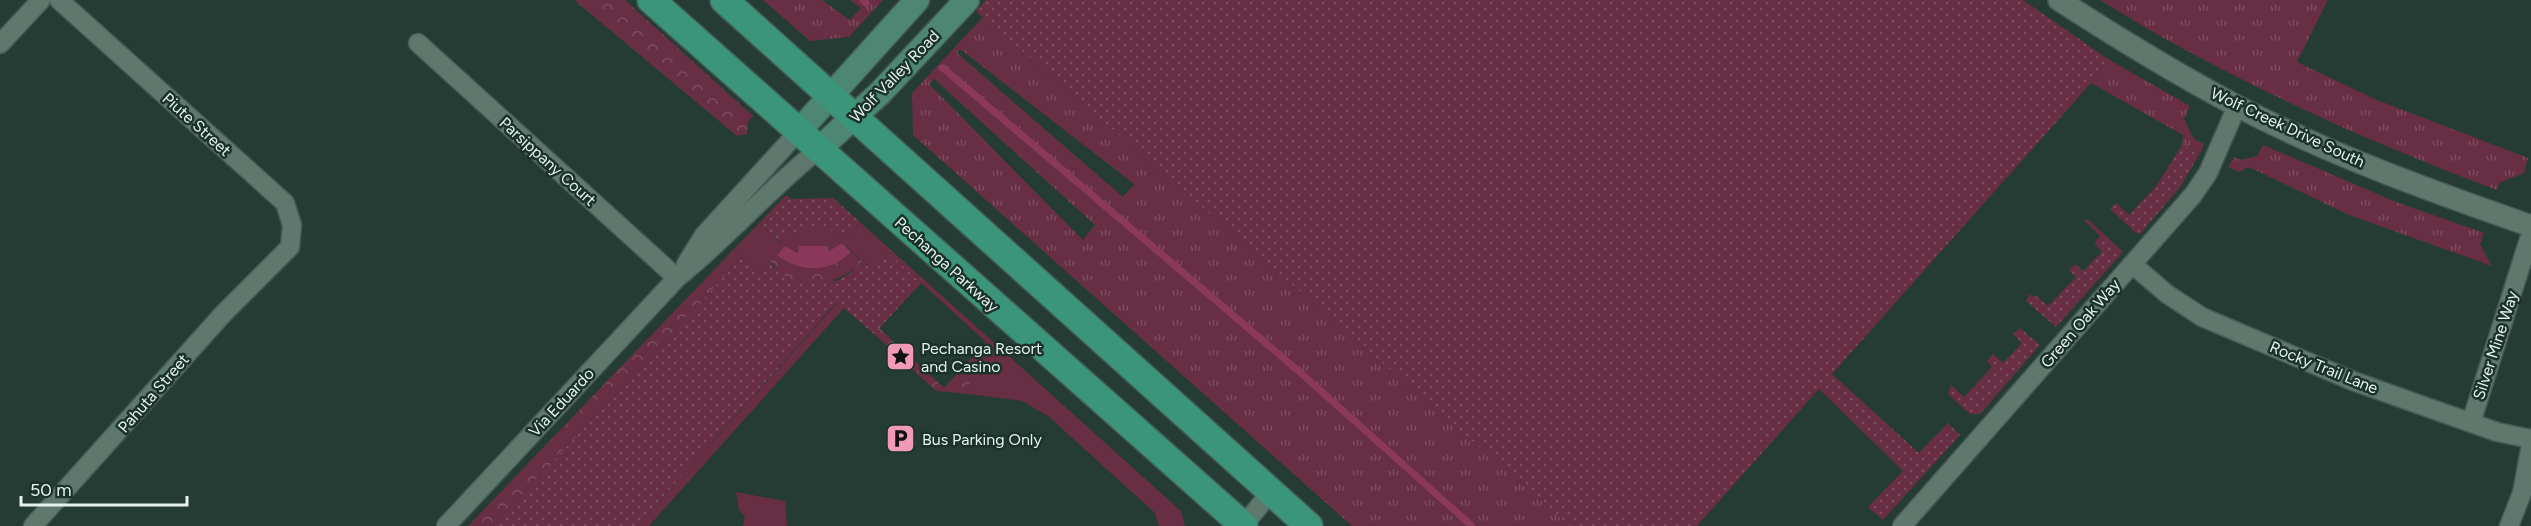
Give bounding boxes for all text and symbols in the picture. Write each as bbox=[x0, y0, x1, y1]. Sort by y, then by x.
street label: Wolf Valley Road bbox=[846, 26, 943, 126]
street label: Wolf Creek Drive South bbox=[2208, 83, 2368, 171]
street label: Piute Street bbox=[159, 89, 235, 160]
street label: Parsippany Court bbox=[495, 113, 600, 210]
street label: Pechanga Parkway bbox=[891, 213, 1003, 316]
street label: Green Oak Way bbox=[2037, 275, 2124, 372]
street label: Silver Mine Way bbox=[2469, 288, 2522, 402]
street label: Rocky Trail Lane bbox=[2267, 337, 2381, 398]
place label: Pechanga Resort and Casino bbox=[921, 339, 1042, 376]
place icon: Pechanga Resort and Casino bbox=[884, 341, 916, 373]
street label: Pahuta Street bbox=[114, 350, 193, 437]
street label: Via Eduardo bbox=[525, 364, 598, 441]
parking icon: Bus Parking Only bbox=[885, 423, 917, 455]
place label: Bus Parking Only bbox=[922, 430, 1042, 449]
scale bar bbox=[21, 469, 188, 507]
text: 50 m bbox=[30, 479, 72, 501]

